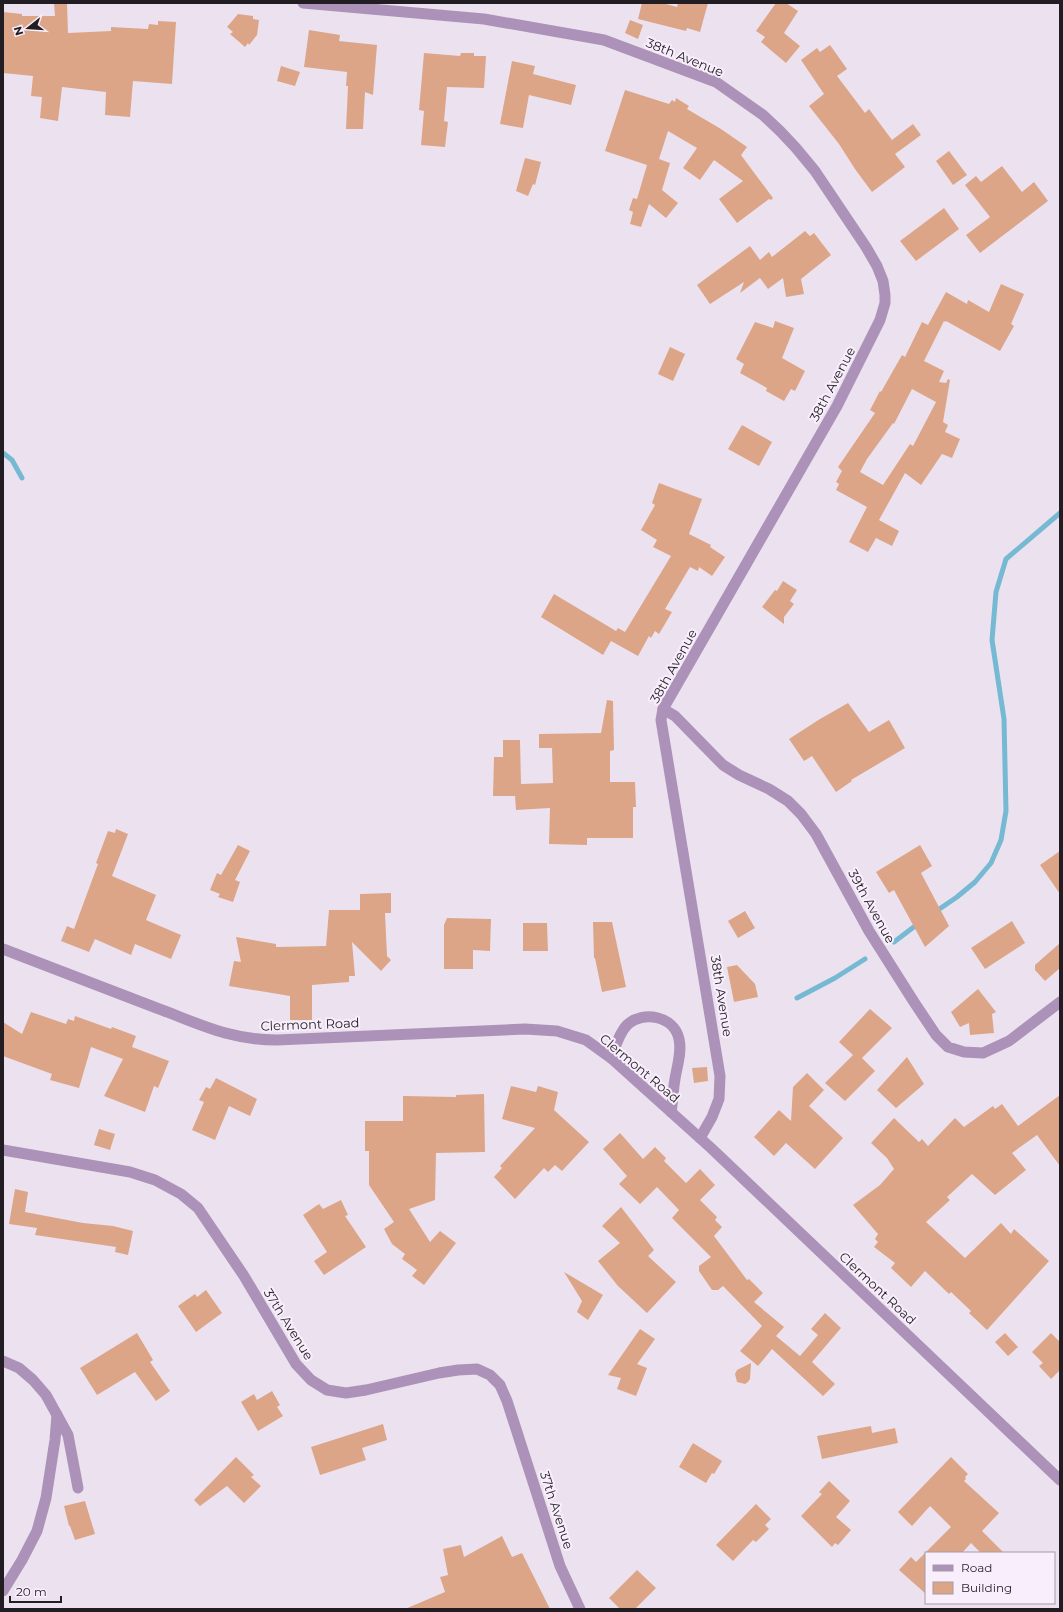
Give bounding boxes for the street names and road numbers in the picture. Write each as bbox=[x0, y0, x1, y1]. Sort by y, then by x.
street label: 38th Avenue bbox=[644, 34, 726, 80]
street label: 38th Avenue bbox=[806, 344, 858, 424]
street label: 38th Avenue bbox=[646, 626, 700, 706]
street label: 39th Avenue bbox=[845, 866, 899, 946]
street label: 38th Avenue bbox=[708, 954, 736, 1038]
street label: Clermont Road bbox=[260, 1014, 360, 1034]
street label: Clermont Road bbox=[597, 1030, 683, 1106]
street label: Clermont Road bbox=[836, 1248, 920, 1328]
street label: 37th Avenue bbox=[261, 1285, 317, 1363]
street label: 37th Avenue bbox=[537, 1469, 577, 1551]

